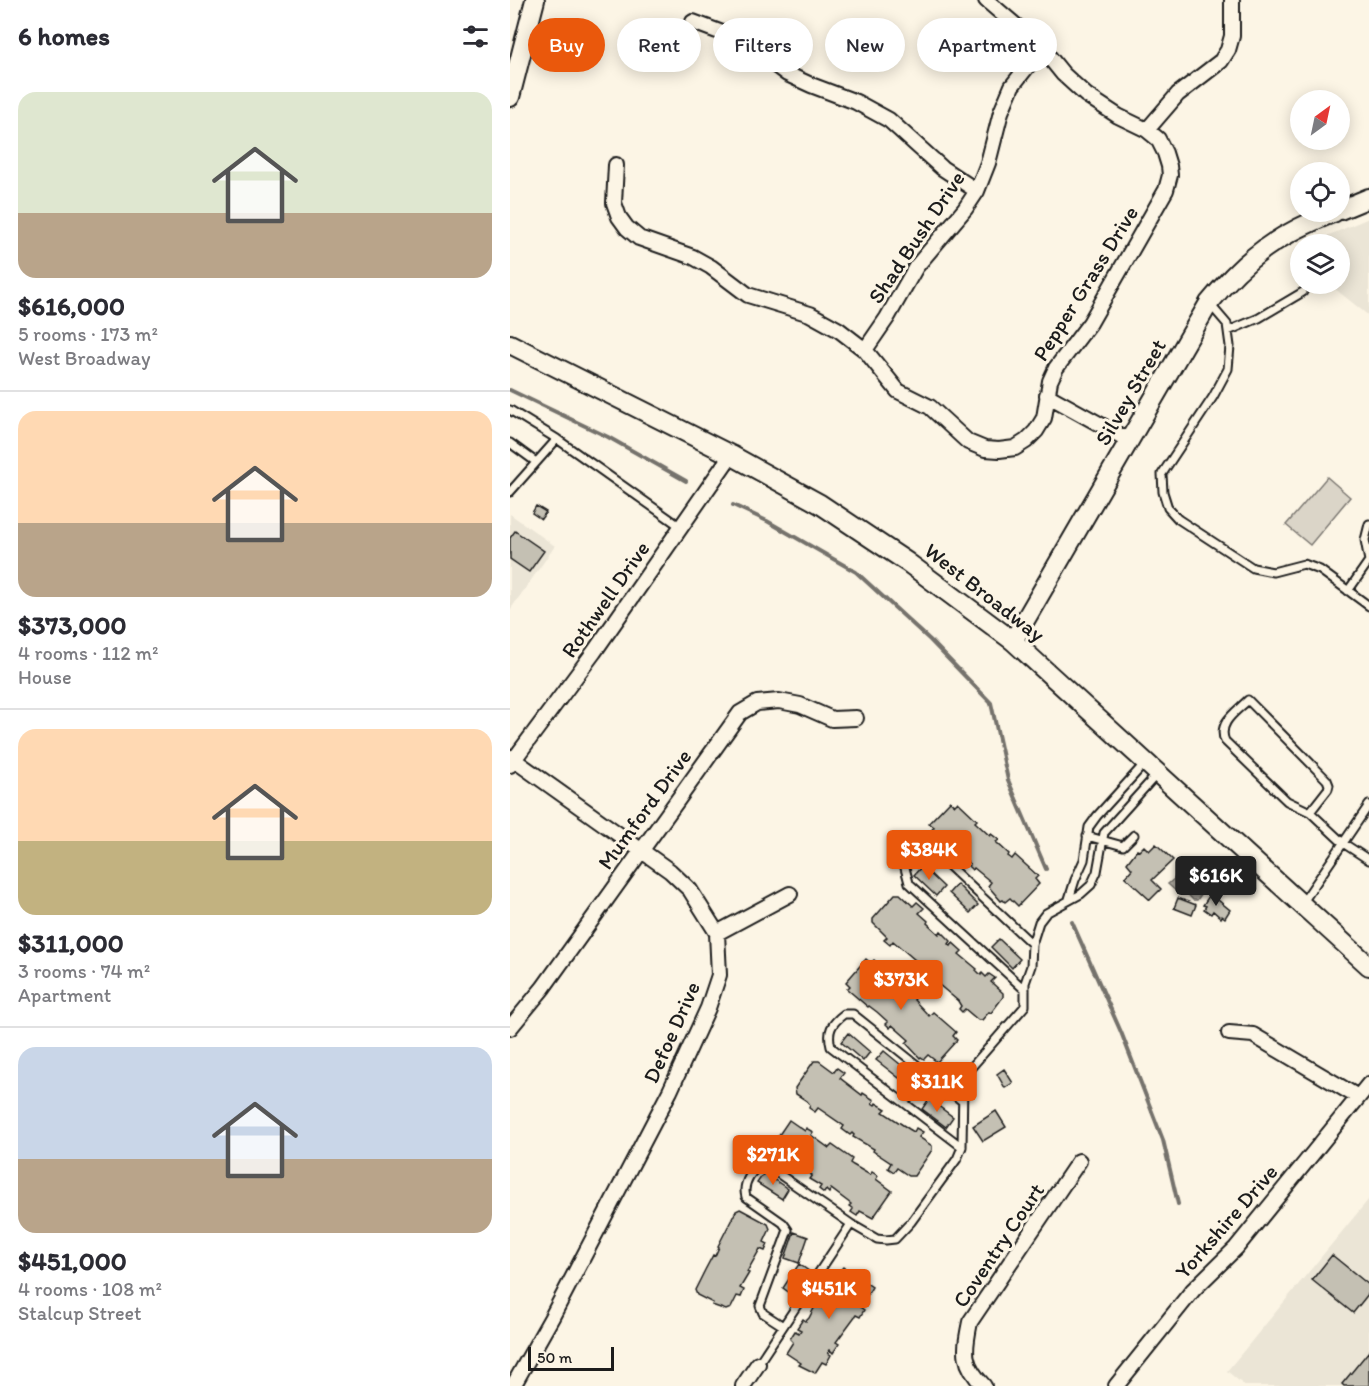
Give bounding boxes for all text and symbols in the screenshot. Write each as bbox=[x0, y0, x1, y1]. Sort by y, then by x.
chip: Buy bbox=[528, 18, 605, 72]
chip: Rent bbox=[617, 18, 701, 72]
chip: Filters bbox=[713, 18, 813, 72]
chip: New bbox=[825, 18, 905, 72]
chip: Apartment bbox=[917, 18, 1057, 72]
text: 6 homes bbox=[18, 20, 110, 52]
icon: filters bbox=[459, 20, 492, 53]
north arrow bbox=[1290, 90, 1350, 150]
map controls bbox=[1290, 90, 1350, 294]
icon: home bbox=[201, 131, 309, 239]
button: locate bbox=[1290, 162, 1350, 222]
street label: Shad Bush Drive bbox=[862, 166, 971, 309]
street label: Pepper Grass Drive bbox=[1027, 201, 1144, 366]
button: layers bbox=[1290, 234, 1350, 294]
text: $616,000 bbox=[18, 290, 125, 322]
text: 5 rooms · 173 m² bbox=[18, 322, 158, 346]
street label: Silvey Street bbox=[1089, 334, 1172, 450]
text: West Broadway bbox=[18, 346, 151, 370]
icon: home bbox=[201, 450, 309, 558]
street label: Rothwell Drive bbox=[555, 536, 656, 663]
street label: West Broadway bbox=[919, 537, 1051, 648]
text: $373,000 bbox=[18, 609, 127, 641]
text: 4 rooms · 112 m² bbox=[18, 641, 158, 665]
text: House bbox=[18, 665, 72, 689]
street label: Mumford Drive bbox=[592, 744, 697, 875]
icon: home bbox=[201, 768, 309, 876]
pin: $384K bbox=[887, 830, 971, 881]
text: $384K bbox=[901, 837, 957, 861]
pin: $616K bbox=[1174, 856, 1258, 907]
text: $616K bbox=[1189, 863, 1243, 887]
text: $311,000 bbox=[18, 927, 124, 959]
text: 3 rooms · 74 m² bbox=[18, 959, 150, 983]
pin: $373K bbox=[859, 960, 943, 1011]
text: $373K bbox=[874, 967, 928, 991]
street label: Defoe Drive bbox=[637, 977, 706, 1087]
text: Apartment bbox=[18, 983, 111, 1007]
pin: $311K bbox=[895, 1062, 979, 1113]
text: $311K bbox=[911, 1069, 963, 1093]
icon: home bbox=[201, 1086, 309, 1194]
pin: $271K bbox=[731, 1135, 815, 1186]
text: $271K bbox=[747, 1142, 799, 1166]
street label: Yorkshire Drive bbox=[1169, 1158, 1283, 1284]
street label: Coventry Court bbox=[947, 1178, 1050, 1313]
text: $451,000 bbox=[18, 1245, 127, 1277]
pin: $451K bbox=[787, 1269, 871, 1320]
text: $451K bbox=[802, 1276, 856, 1300]
text: 4 rooms · 108 m² bbox=[18, 1277, 162, 1301]
text: Stalcup Street bbox=[18, 1301, 142, 1325]
scale bar bbox=[528, 1344, 614, 1372]
text: 50 m bbox=[537, 1348, 572, 1367]

